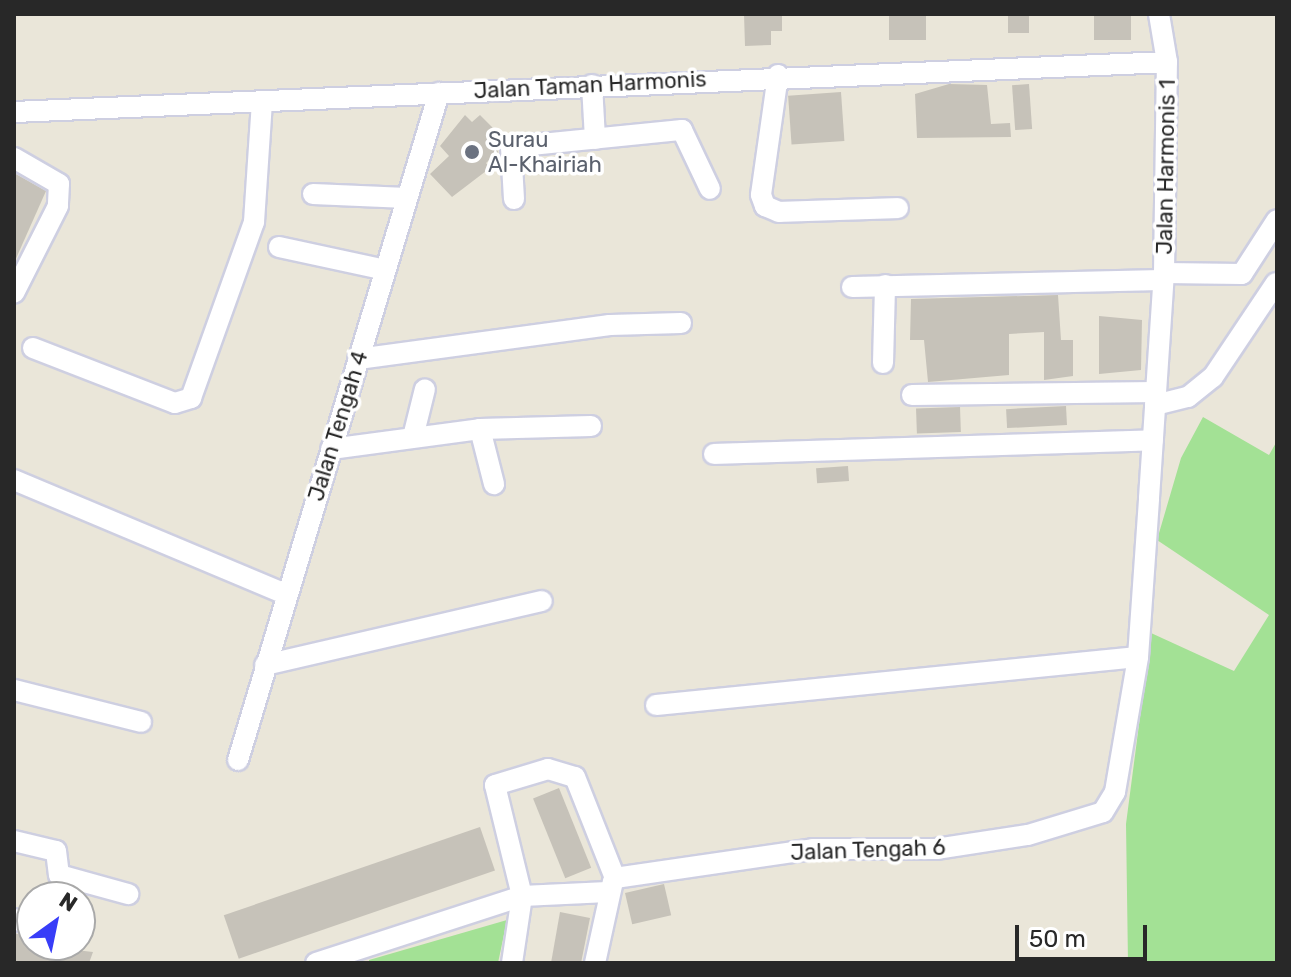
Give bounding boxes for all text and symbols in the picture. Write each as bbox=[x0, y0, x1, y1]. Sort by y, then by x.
street label: Jalan Taman Harmonis bbox=[473, 66, 707, 104]
street label: Jalan Harmonis 1 bbox=[1151, 79, 1181, 255]
place label: Surau Al-Khairiah bbox=[488, 126, 602, 178]
marker: Surau Al-Khairiah bbox=[463, 143, 481, 161]
street label: Jalan Tengah 4 bbox=[303, 347, 373, 505]
street label: Jalan Tengah 6 bbox=[790, 834, 946, 866]
north arrow bbox=[16, 881, 96, 961]
text: N bbox=[54, 886, 82, 918]
scale bar bbox=[1019, 909, 1151, 959]
text: 50 m bbox=[1029, 925, 1086, 953]

